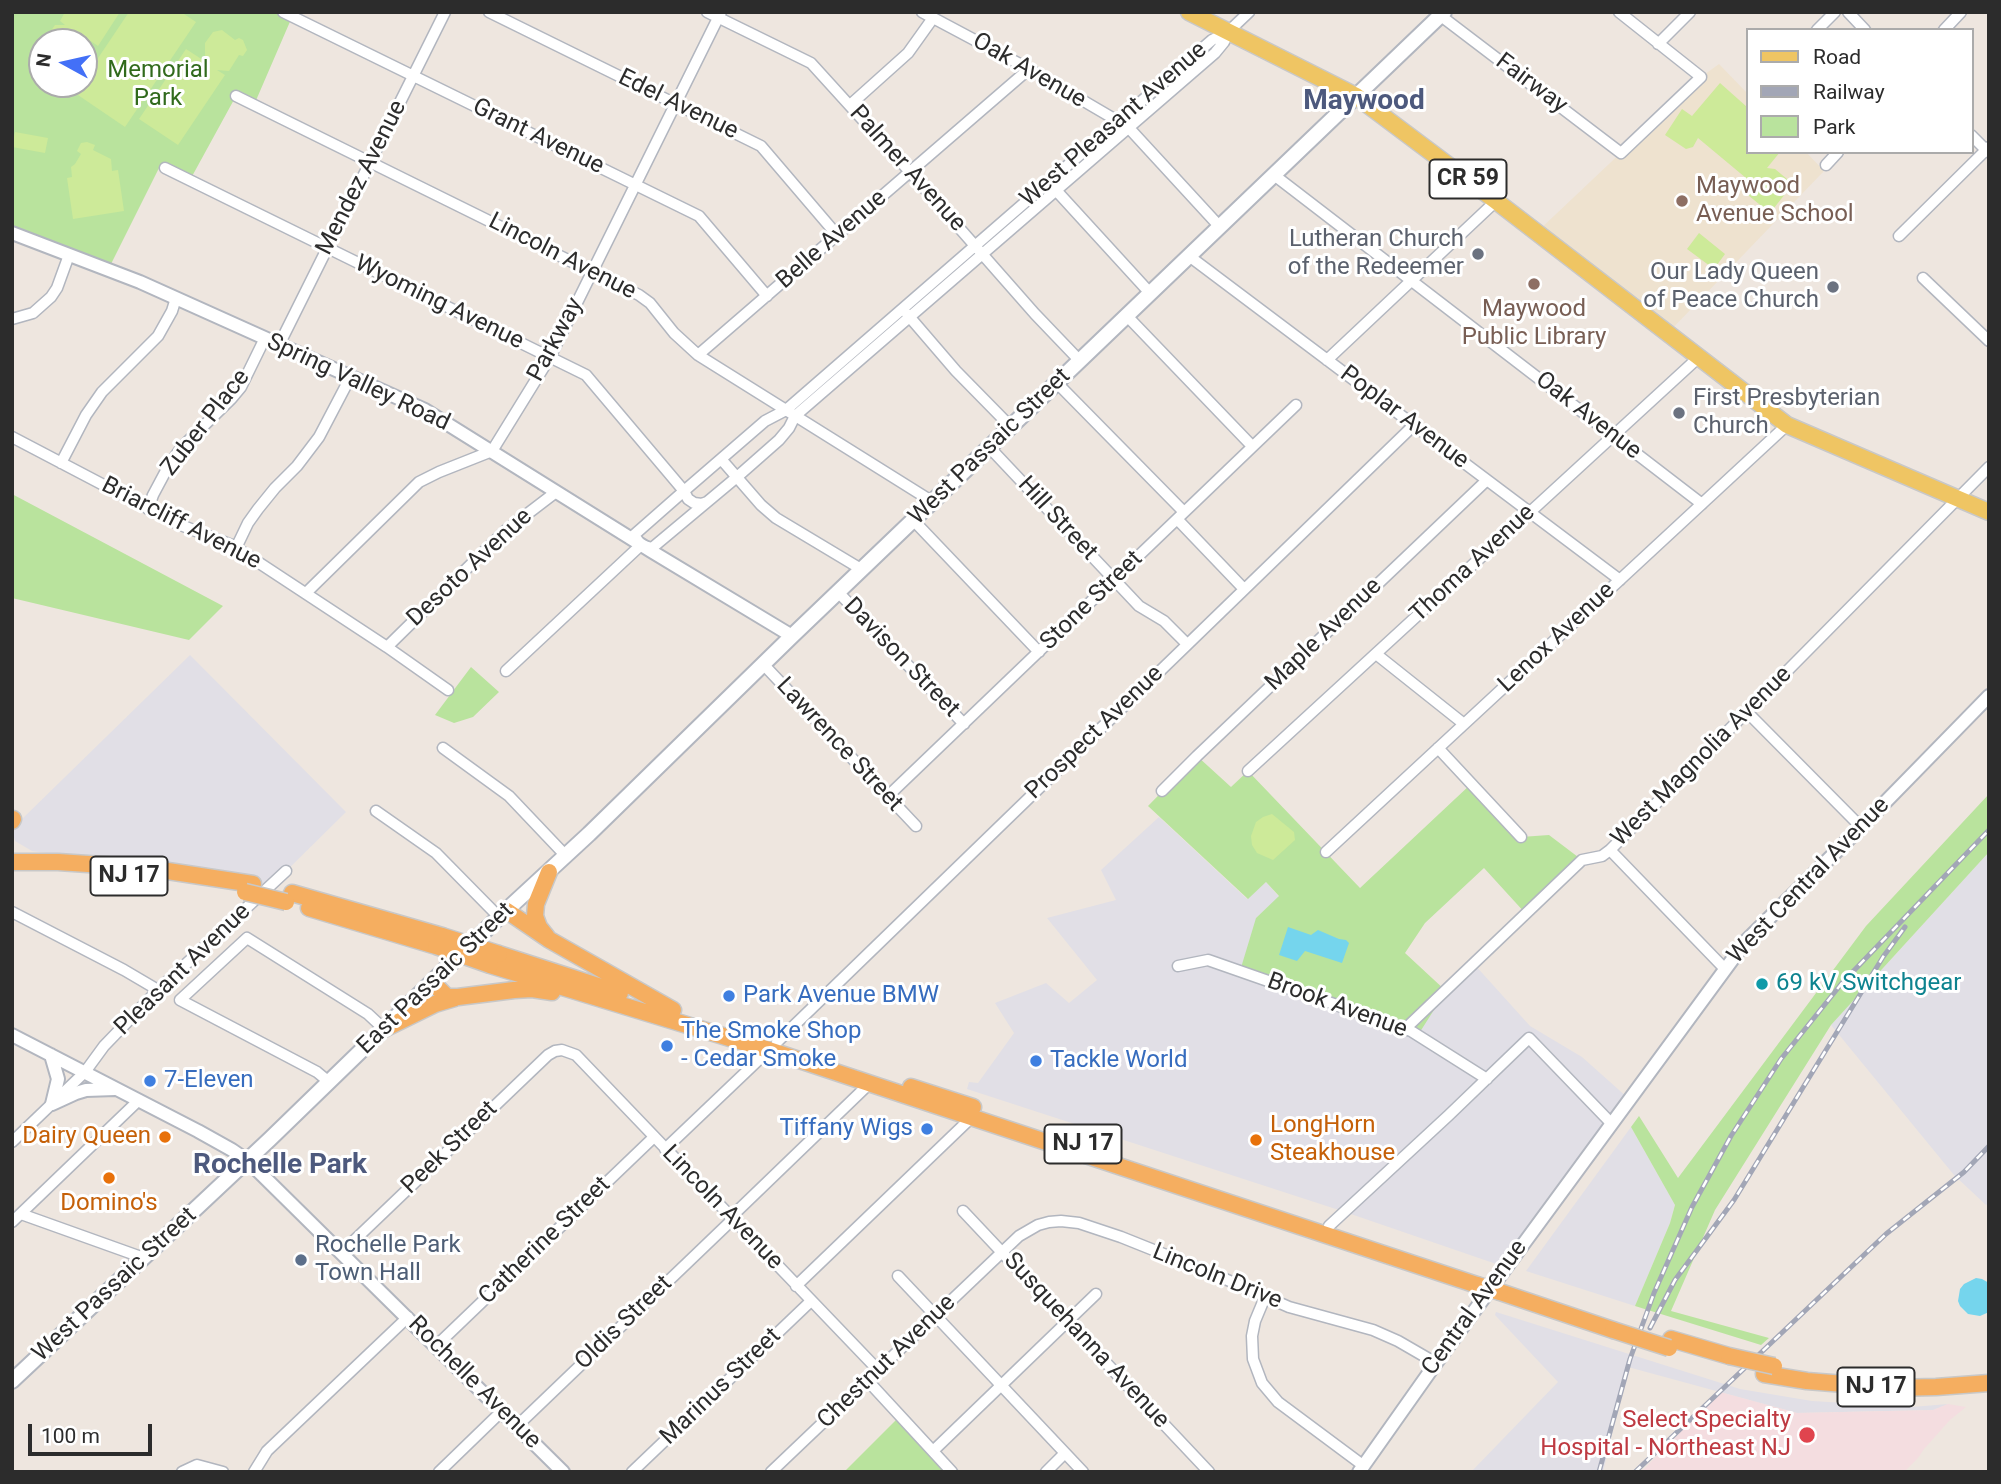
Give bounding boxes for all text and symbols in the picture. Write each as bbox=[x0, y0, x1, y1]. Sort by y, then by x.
street label: Oak Avenue bbox=[967, 27, 1091, 115]
north arrow bbox=[28, 28, 98, 98]
legend bbox=[1745, 28, 1973, 154]
street label: West Pleasant Avenue bbox=[1015, 36, 1213, 214]
text: Road bbox=[1813, 45, 1861, 69]
street label: Fairway bbox=[1489, 48, 1573, 120]
text: N bbox=[31, 52, 56, 69]
park label: Memorial Park bbox=[107, 57, 209, 113]
street label: Edel Avenue bbox=[613, 64, 743, 146]
text: Railway bbox=[1813, 80, 1885, 104]
district label: Maywood bbox=[1303, 85, 1425, 119]
street label: Grant Avenue bbox=[468, 93, 608, 181]
street label: Mendez Avenue bbox=[311, 96, 413, 260]
street label: Palmer Avenue bbox=[843, 100, 971, 238]
text: Park bbox=[1813, 115, 1855, 139]
road number: CR 59 bbox=[1430, 160, 1506, 198]
place label: Maywood Avenue School bbox=[1696, 173, 1854, 229]
street label: Belle Avenue bbox=[771, 184, 893, 296]
marker: Maywood Avenue School bbox=[1674, 193, 1690, 209]
street label: Lincoln Avenue bbox=[483, 207, 641, 307]
place label: Lutheran Church of the Redeemer bbox=[1288, 226, 1464, 282]
marker: Lutheran Church of the Redeemer bbox=[1470, 246, 1486, 262]
street label: Wyoming Avenue bbox=[350, 250, 528, 356]
place label: Our Lady Queen of Peace Church bbox=[1643, 259, 1819, 315]
marker: Maywood Public Library bbox=[1526, 276, 1542, 292]
marker: Our Lady Queen of Peace Church bbox=[1825, 279, 1841, 295]
street label: Parkway bbox=[522, 293, 590, 387]
place label: Maywood Public Library bbox=[1462, 296, 1606, 352]
street label: Spring Valley Road bbox=[262, 328, 454, 438]
street label: Poplar Avenue bbox=[1334, 360, 1474, 476]
street label: West Passaic Street bbox=[903, 363, 1077, 531]
street label: Zuber Place bbox=[156, 364, 256, 482]
street label: Oak Avenue bbox=[1529, 366, 1647, 466]
place label: First Presbyterian Church bbox=[1693, 385, 1880, 441]
marker: First Presbyterian Church bbox=[1671, 405, 1687, 421]
street label: Briarcliff Avenue bbox=[96, 471, 266, 577]
street label: Hill Street bbox=[1011, 471, 1103, 567]
street label: Thoma Avenue bbox=[1405, 499, 1541, 629]
street label: Desoto Avenue bbox=[402, 503, 538, 633]
street label: Stone Street bbox=[1035, 545, 1149, 657]
street label: Maple Avenue bbox=[1260, 572, 1388, 698]
street label: Lenox Avenue bbox=[1493, 577, 1621, 699]
street label: Davison Street bbox=[837, 592, 965, 724]
street label: Prospect Avenue bbox=[1020, 660, 1170, 806]
street label: West Magnolia Avenue bbox=[1606, 661, 1798, 853]
street label: Lawrence Street bbox=[770, 672, 908, 818]
street label: West Central Avenue bbox=[1722, 792, 1896, 970]
road number: NJ 17 bbox=[90, 856, 168, 896]
street label: East Passaic Street bbox=[352, 897, 520, 1061]
street label: Pleasant Avenue bbox=[109, 898, 257, 1042]
street label: Brook Avenue bbox=[1263, 967, 1411, 1045]
place label: 69 kV Switchgear bbox=[1776, 970, 1961, 998]
marker: 69 kV Switchgear bbox=[1754, 976, 1770, 992]
place label: Park Avenue BMW bbox=[743, 982, 939, 1010]
marker: Park Avenue BMW bbox=[721, 988, 737, 1004]
place label: The Smoke Shop - Cedar Smoke bbox=[681, 1018, 861, 1074]
marker: The Smoke Shop - Cedar Smoke bbox=[659, 1038, 675, 1054]
place label: Tackle World bbox=[1050, 1047, 1187, 1075]
marker: Tackle World bbox=[1028, 1053, 1044, 1069]
place label: 7-Eleven bbox=[164, 1067, 254, 1095]
marker: 7-Eleven bbox=[142, 1073, 158, 1089]
street label: Peek Street bbox=[396, 1095, 504, 1201]
place label: LongHorn Steakhouse bbox=[1270, 1112, 1395, 1168]
place label: Tiffany Wigs bbox=[780, 1115, 913, 1143]
marker: Tiffany Wigs bbox=[919, 1121, 935, 1137]
place label: Dairy Queen bbox=[22, 1123, 151, 1151]
road number: NJ 17 bbox=[1044, 1124, 1122, 1163]
marker: Dairy Queen bbox=[157, 1129, 173, 1145]
marker: LongHorn Steakhouse bbox=[1248, 1132, 1264, 1148]
street label: Lincoln Avenue bbox=[655, 1140, 789, 1276]
district label: Rochelle Park bbox=[193, 1149, 367, 1183]
marker: Domino's bbox=[101, 1170, 117, 1186]
street label: Catherine Street bbox=[473, 1171, 617, 1311]
place label: Domino's bbox=[60, 1190, 158, 1218]
street label: West Passaic Street bbox=[27, 1202, 203, 1368]
place label: Rochelle Park Town Hall bbox=[315, 1232, 461, 1288]
street label: Central Avenue bbox=[1416, 1235, 1534, 1381]
street label: Lincoln Drive bbox=[1148, 1238, 1286, 1316]
street label: Susquehanna Avenue bbox=[997, 1247, 1175, 1435]
marker: Rochelle Park Town Hall bbox=[293, 1252, 309, 1268]
street label: Oldis Street bbox=[570, 1270, 678, 1376]
street label: Chestnut Avenue bbox=[812, 1289, 962, 1435]
street label: Rochelle Avenue bbox=[402, 1311, 546, 1455]
street label: Marinus Street bbox=[655, 1322, 787, 1452]
road number: NJ 17 bbox=[1838, 1368, 1914, 1406]
place label: Select Specialty Hospital - Northeast NJ bbox=[1540, 1407, 1791, 1463]
scale bar bbox=[32, 1410, 156, 1454]
text: 100 m bbox=[41, 1424, 100, 1448]
marker: Select Specialty Hospital - Northeast NJ bbox=[1797, 1425, 1817, 1445]

